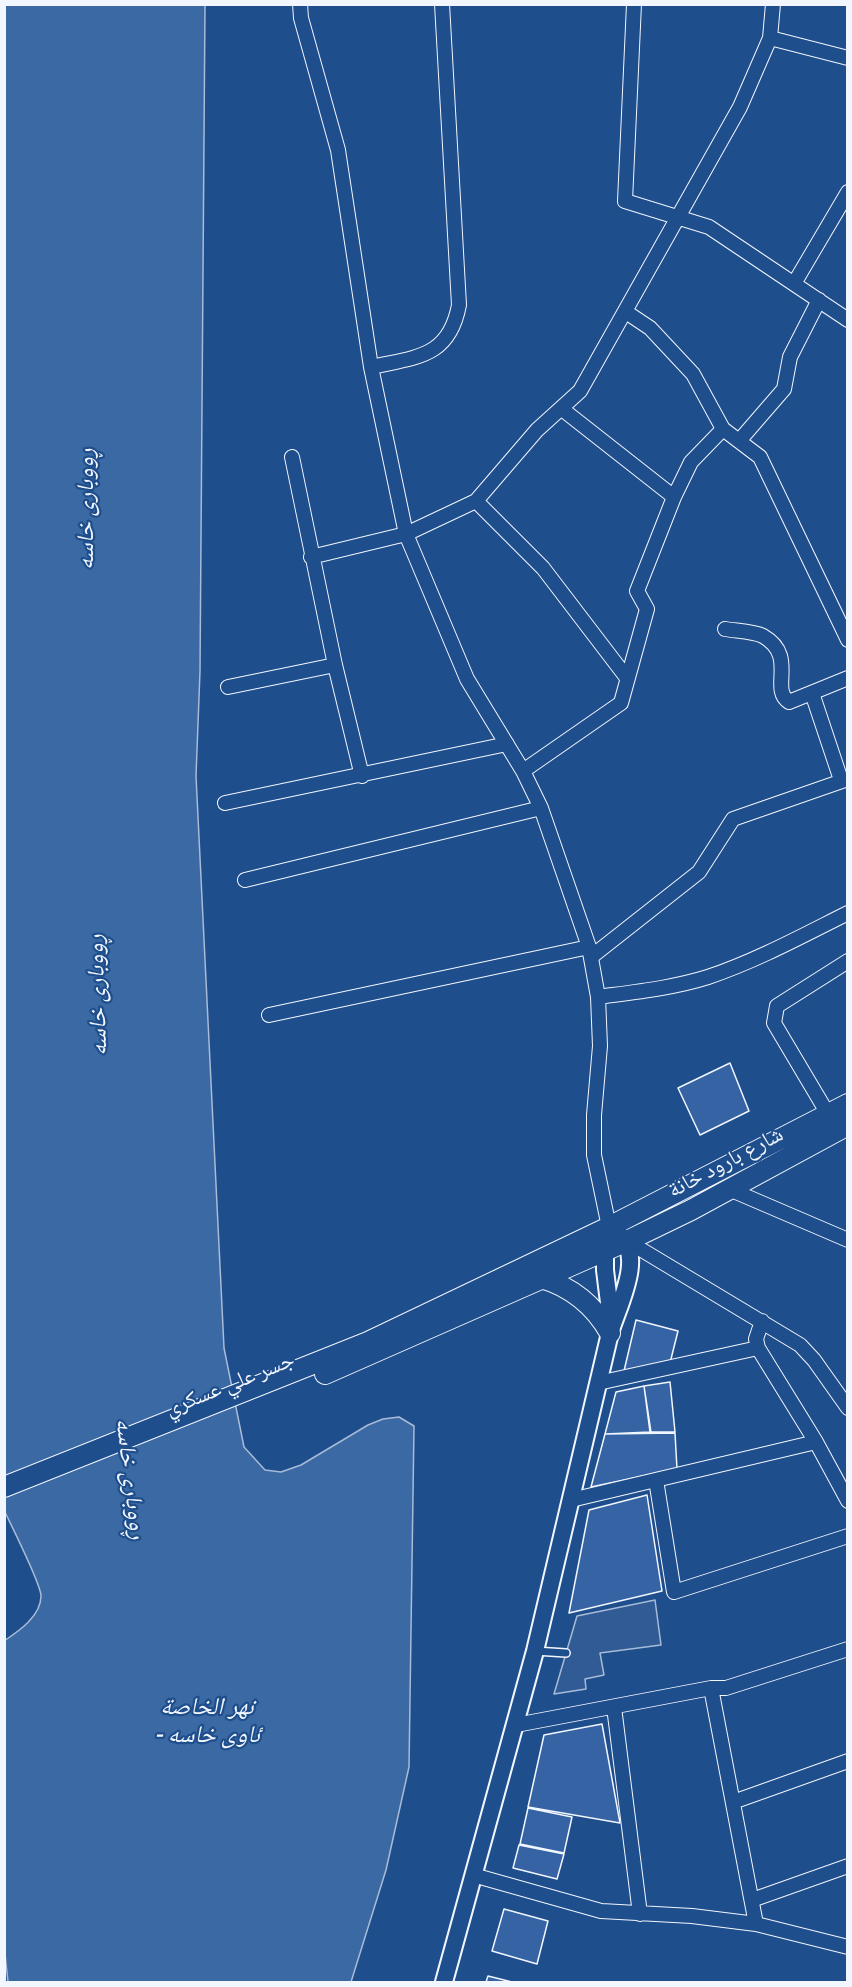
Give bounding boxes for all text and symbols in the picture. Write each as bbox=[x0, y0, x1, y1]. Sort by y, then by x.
water label: ڕووباری خاسە bbox=[73, 448, 101, 570]
water label: ڕووباری خاسە bbox=[81, 934, 115, 1056]
street label: شارع بارود خانة bbox=[664, 1122, 788, 1204]
street label: جسر علي عسكري bbox=[162, 1347, 298, 1423]
water label: ڕووباری خاسە bbox=[108, 1417, 152, 1541]
water label: نهر الخاصة - ئاوی خاسە bbox=[154, 1694, 260, 1750]

